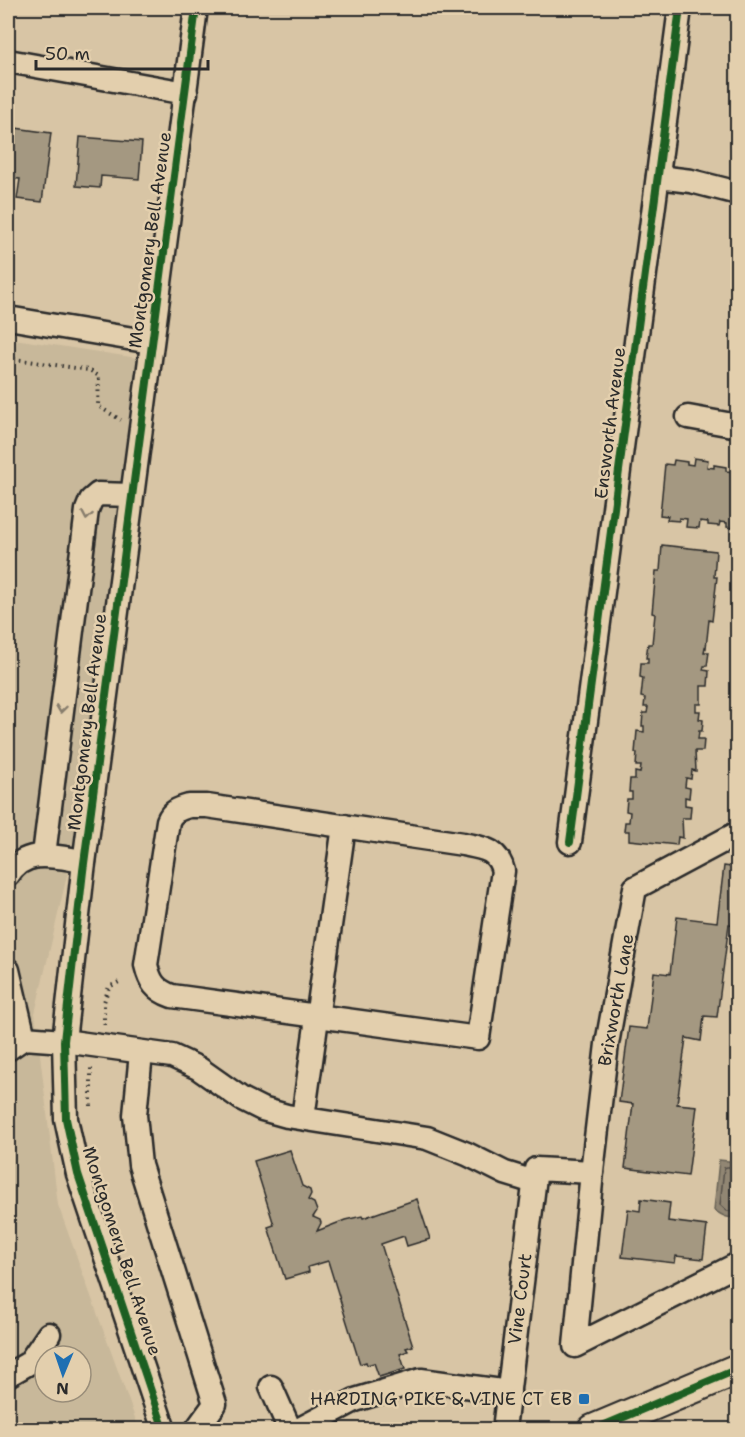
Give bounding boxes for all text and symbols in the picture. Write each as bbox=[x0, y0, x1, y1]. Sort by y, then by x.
scale bar bbox=[36, 33, 208, 71]
text: 50 m bbox=[45, 42, 90, 66]
street label: Montgomery Bell Avenue bbox=[123, 130, 177, 350]
street label: Ensworth Avenue bbox=[589, 346, 631, 500]
one-way arrow bbox=[81, 510, 94, 520]
street label: Montgomery Bell Avenue bbox=[62, 612, 112, 832]
one-way arrow bbox=[55, 704, 68, 713]
street label: Brixworth Lane bbox=[593, 932, 639, 1068]
street label: Montgomery Bell Avenue bbox=[77, 1143, 167, 1359]
street label: Vine Court bbox=[502, 1252, 538, 1346]
north arrow bbox=[33, 1344, 93, 1404]
text: N bbox=[56, 1378, 69, 1399]
place label: HARDING PIKE & VINE CT EB bbox=[310, 1387, 572, 1411]
marker: HARDING PIKE & VINE CT EB bbox=[577, 1392, 591, 1406]

